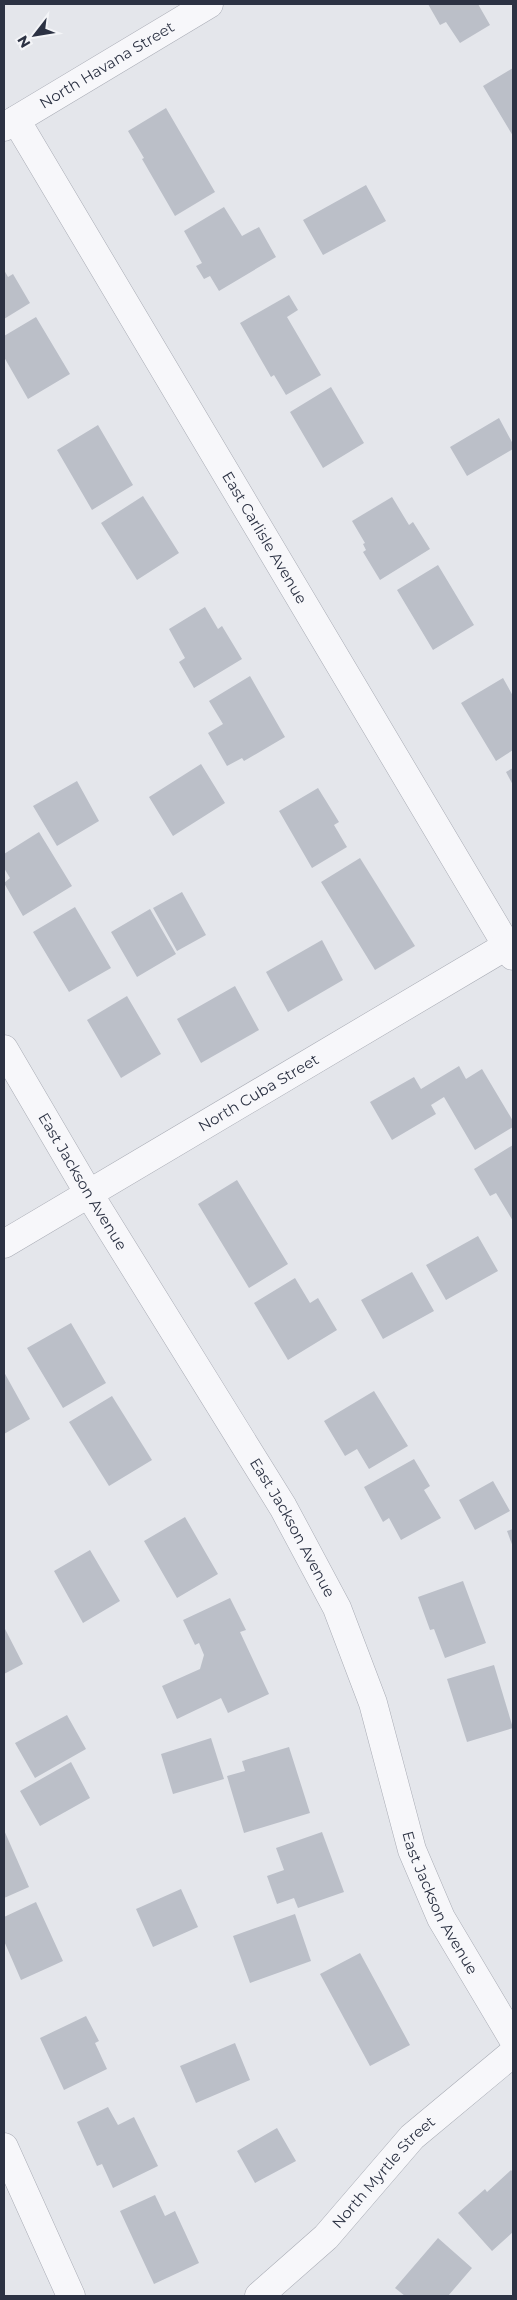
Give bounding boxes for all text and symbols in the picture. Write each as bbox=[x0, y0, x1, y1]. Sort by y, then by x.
north arrow bbox=[10, 10, 60, 60]
street label: North Havana Street bbox=[36, 17, 178, 113]
text: N bbox=[13, 32, 34, 51]
street label: East Carlisle Avenue bbox=[218, 468, 311, 607]
street label: North Cuba Street bbox=[195, 1049, 322, 1136]
street label: East Jackson Avenue bbox=[34, 1109, 131, 1254]
street label: East Jackson Avenue bbox=[246, 1454, 340, 1600]
street label: East Jackson Avenue bbox=[398, 1829, 482, 1978]
street label: North Myrtle Street bbox=[328, 2112, 439, 2232]

